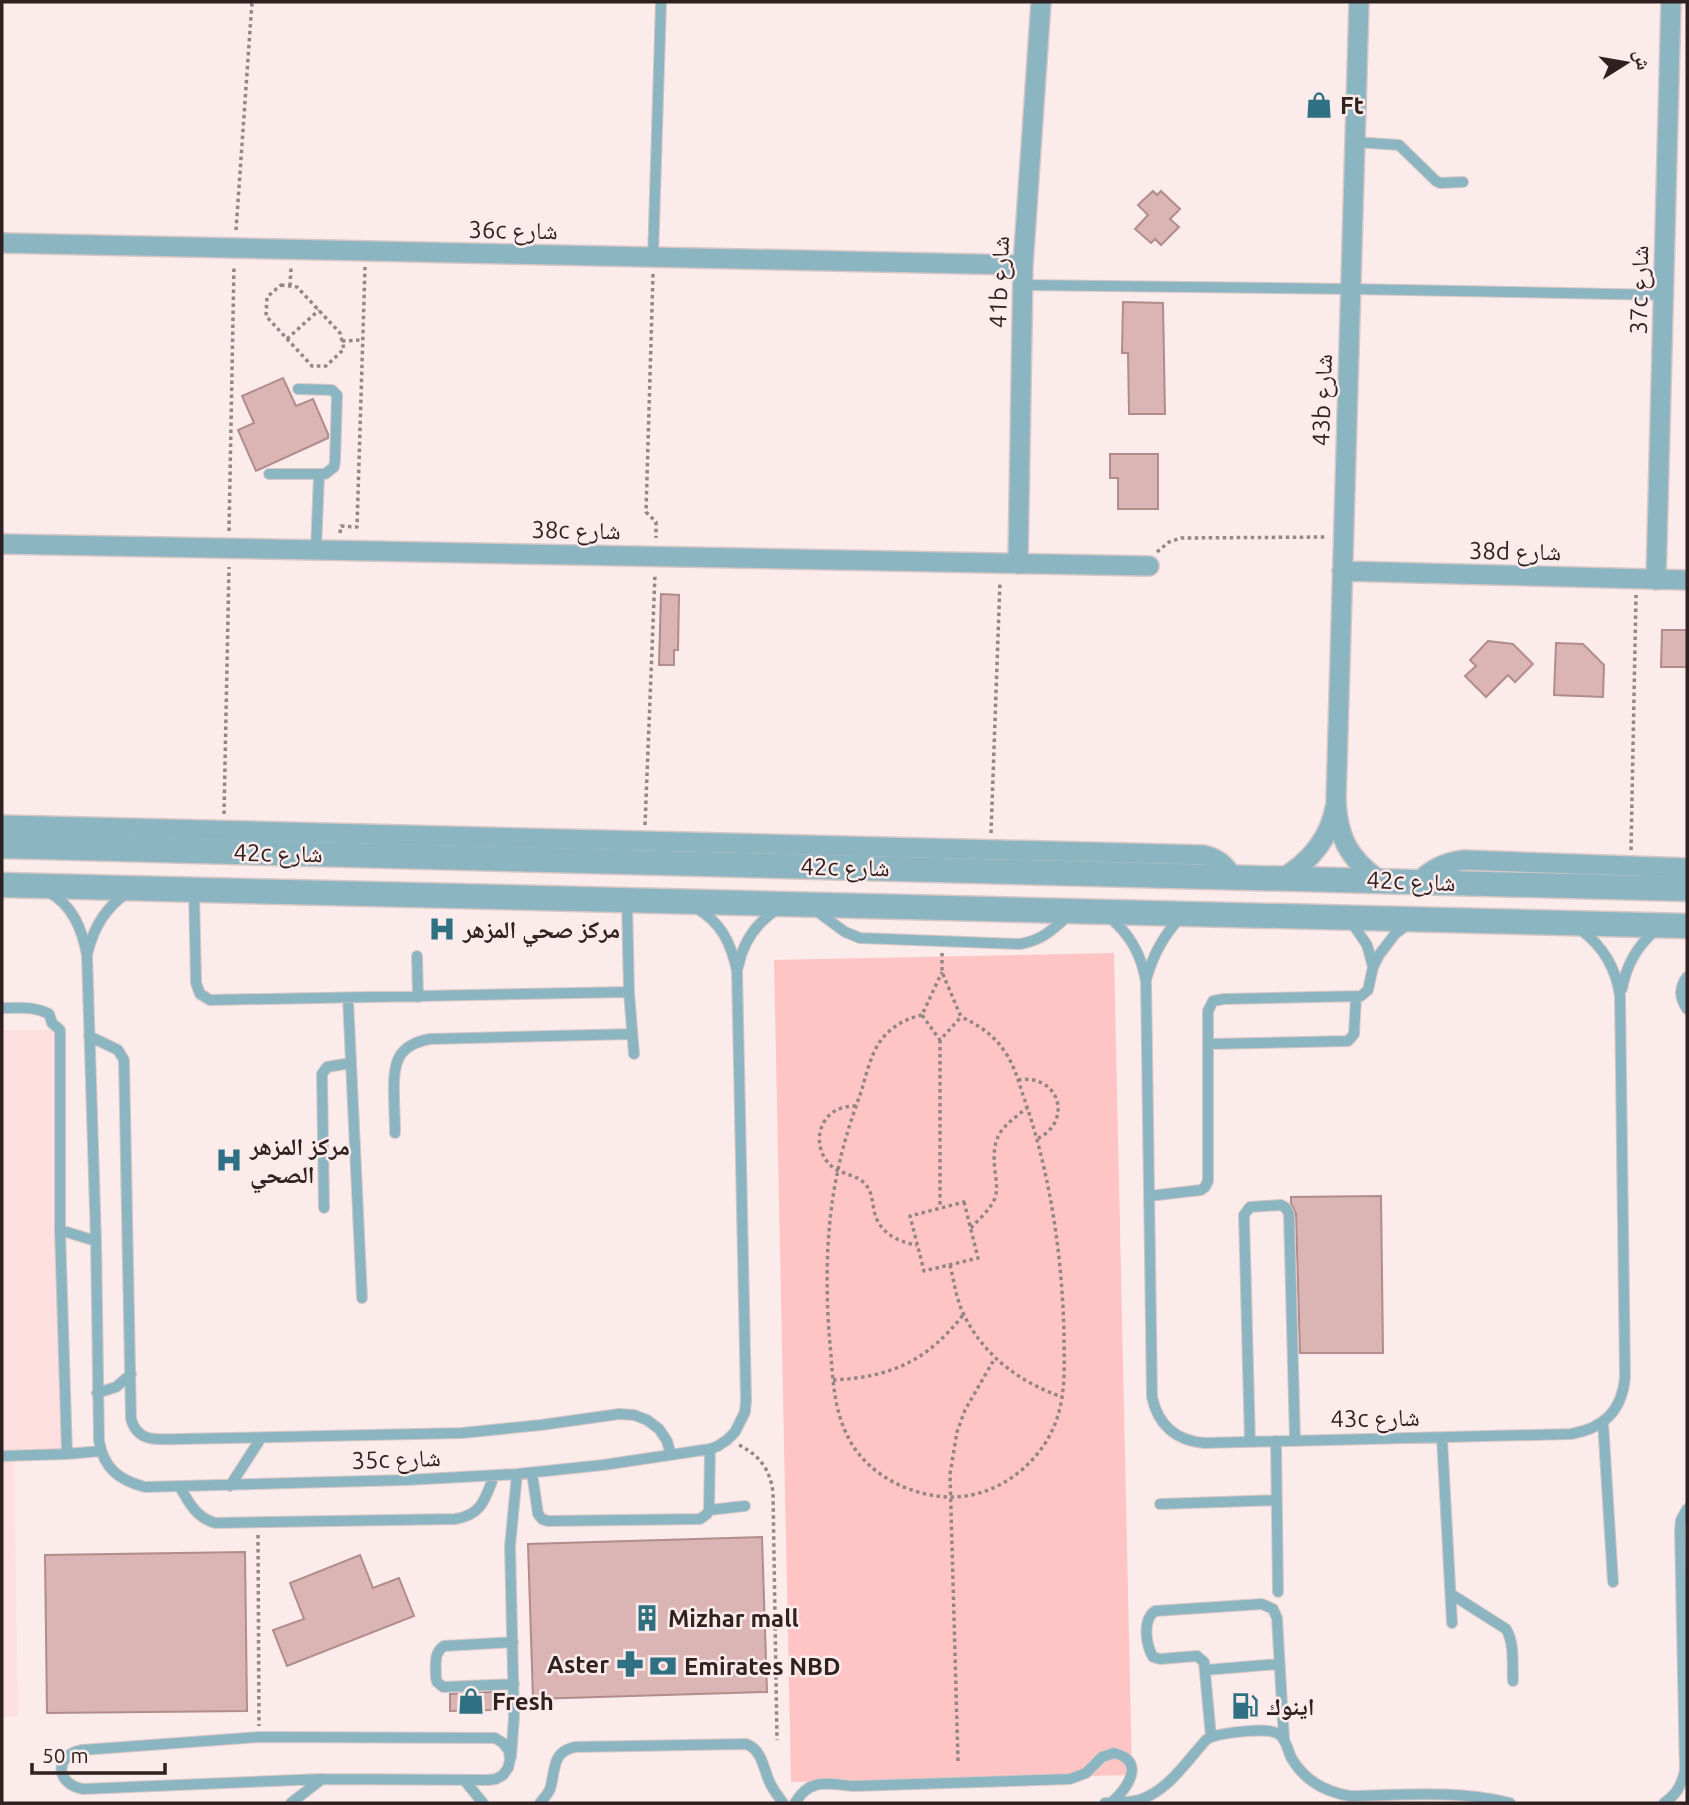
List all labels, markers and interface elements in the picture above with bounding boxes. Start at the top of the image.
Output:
north arrow [1591,28,1661,98]
text: ش [1629,48,1655,72]
shop icon: Ft [1304,90,1334,120]
place label: Ft [1340,92,1364,119]
street label: 36c شارع [468,216,558,246]
street label: 41b شارع [984,235,1016,329]
street label: 37c شارع [1625,245,1655,335]
street label: 43b شارع [1307,353,1339,447]
street label: 38c شارع [531,516,621,546]
street label: 38d شارع [1469,537,1561,567]
street label: 42c شارع [233,839,323,869]
street label: 42c شارع [800,853,890,883]
street label: 42c شارع [1366,866,1456,898]
hospital icon: مركز صحي المزهر [427,914,457,944]
place label: مركز صحي المزهر [462,916,620,948]
place label: مركز المزهر الصحي [249,1133,350,1193]
hospital icon: مركز المزهر الصحي [214,1145,244,1175]
street label: 43c شارع [1330,1404,1420,1434]
street label: 35c شارع [351,1444,441,1476]
building icon: Mizhar mall [632,1603,662,1633]
place label: Mizhar mall [668,1605,799,1632]
pharmacy icon: Aster [615,1649,645,1679]
place label: Aster [547,1651,609,1678]
bank icon: Emirates NBD [648,1651,678,1681]
place label: Emirates NBD [684,1653,840,1680]
shop icon: Fresh [456,1686,486,1716]
place label: Fresh [492,1688,554,1715]
fuel station icon: اينوك [1230,1691,1260,1721]
place label: اينوك [1266,1693,1315,1720]
scale bar [32,1731,164,1775]
text: 50 m [42,1743,89,1767]

